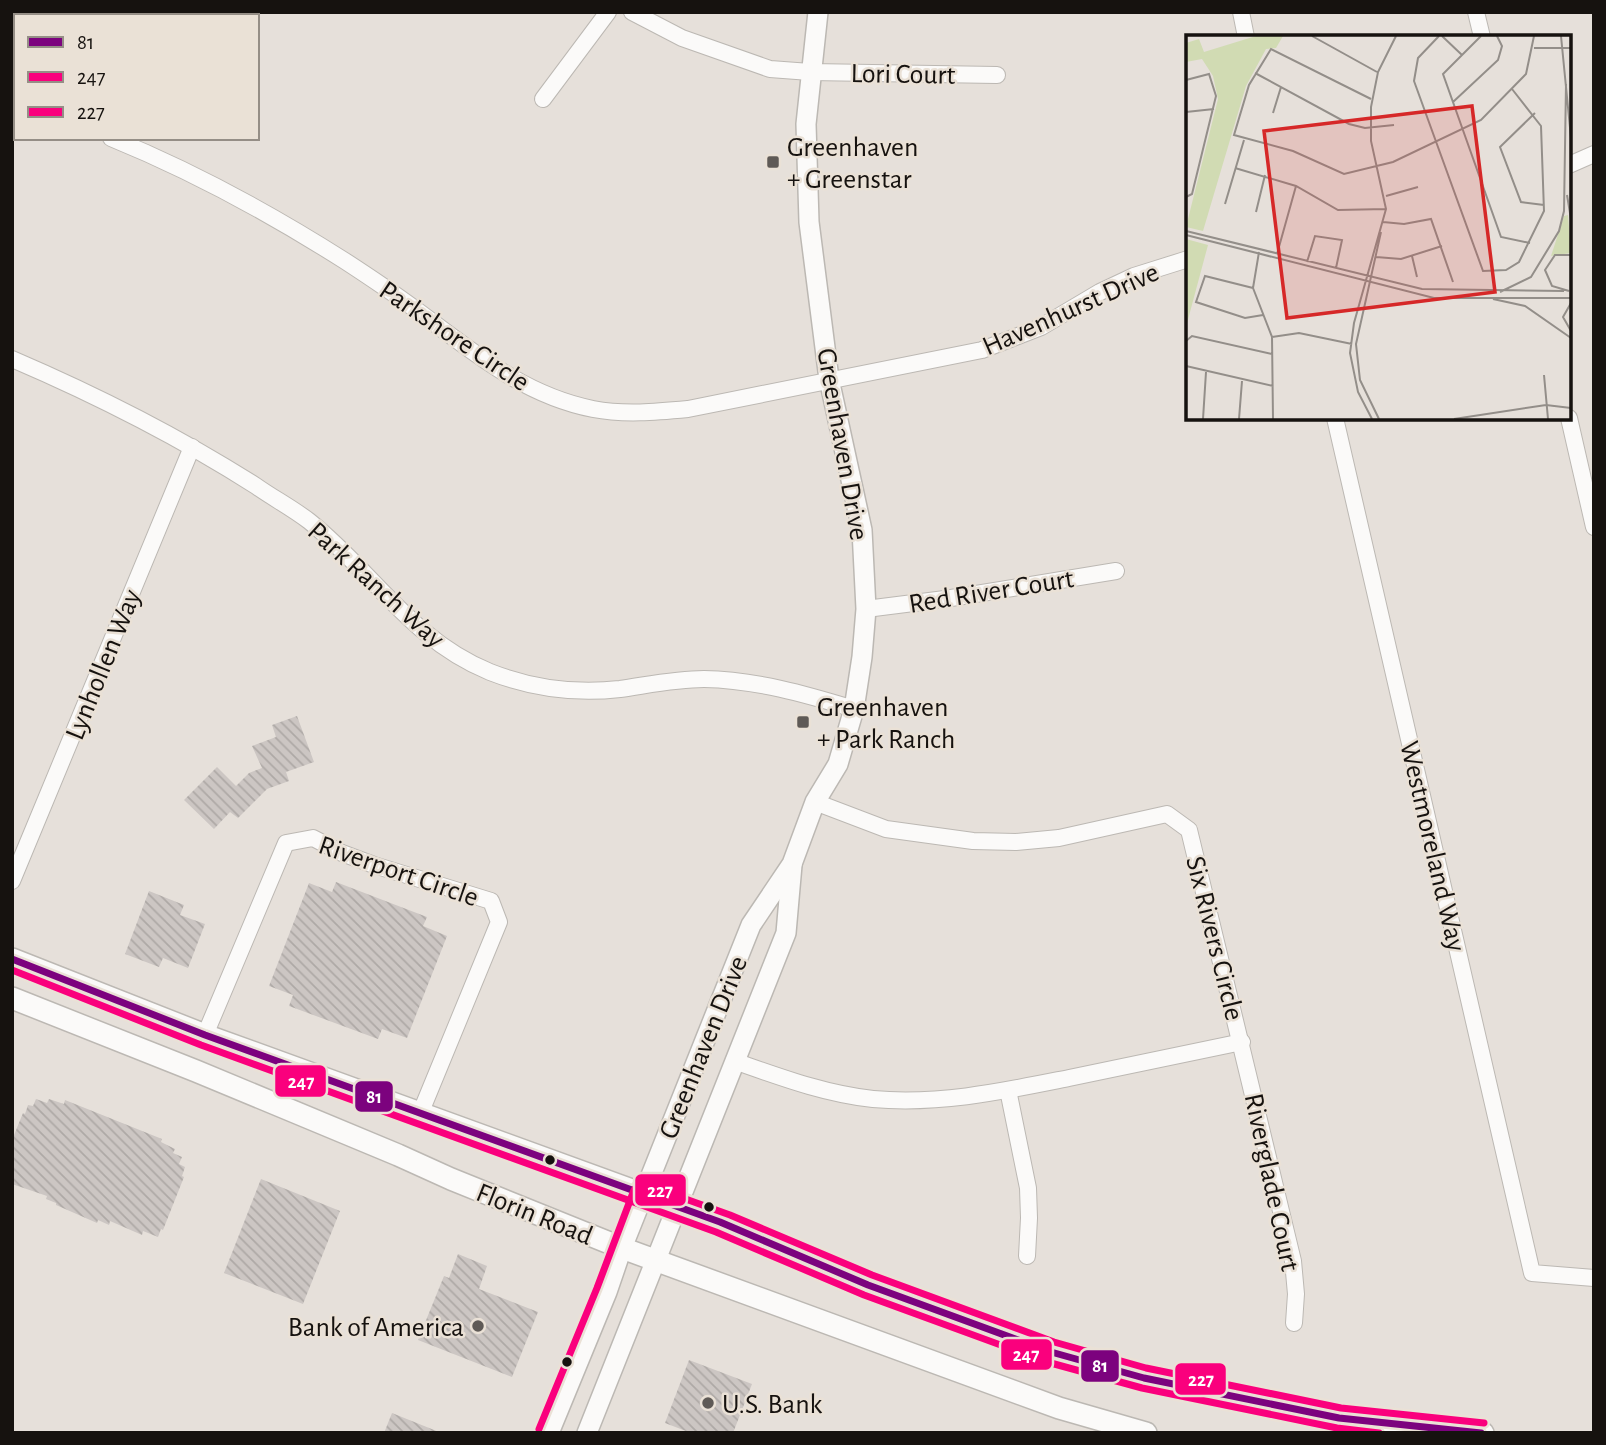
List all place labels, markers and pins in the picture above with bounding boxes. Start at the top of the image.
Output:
place label: Greenhaven + Greenstar [787,134,918,194]
marker: Greenhaven + Greenstar [765,154,781,170]
place label: Greenhaven + Park Ranch [817,694,955,754]
marker: Greenhaven + Park Ranch [795,714,811,730]
unlabelled marker [543,1153,557,1167]
unlabelled marker [702,1200,716,1214]
place label: Bank of America [288,1314,464,1342]
marker: Bank of America [470,1318,486,1334]
unlabelled marker [560,1355,574,1369]
place label: U.S. Bank [722,1391,823,1419]
marker: U.S. Bank [700,1395,716,1411]

